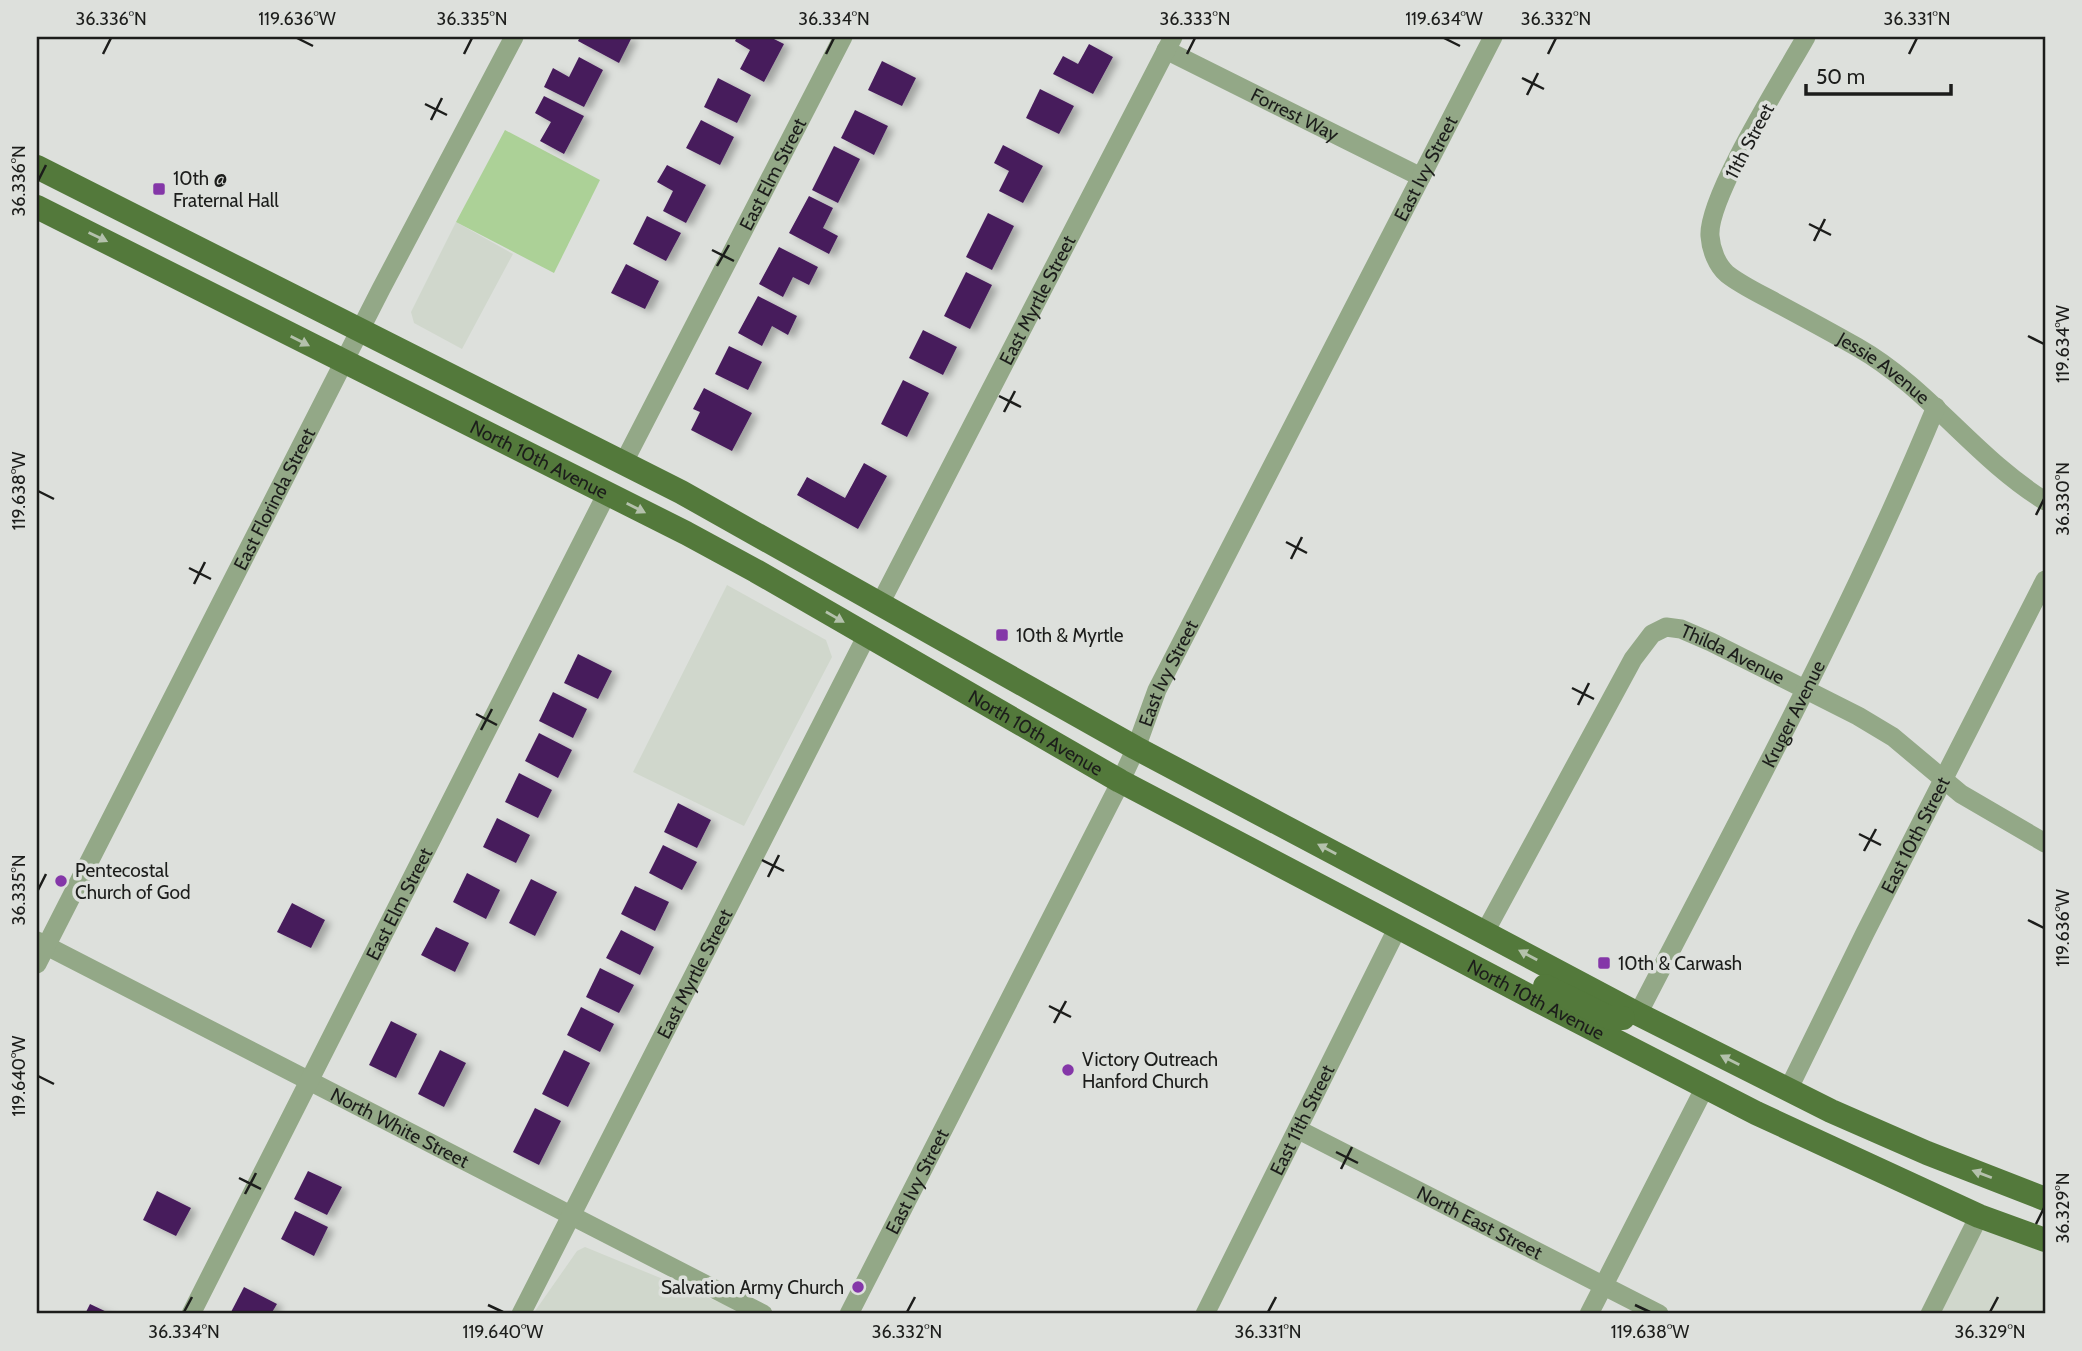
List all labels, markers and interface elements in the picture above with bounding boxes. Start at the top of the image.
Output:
text: 36.336°N [75,8,147,30]
text: 119.636°W [258,8,336,30]
text: 36.335°N [437,8,507,30]
text: 36.334°N [798,8,870,30]
text: 36.333°N [1160,8,1230,30]
text: 119.634°W [1405,8,1483,30]
text: 36.332°N [1521,8,1591,30]
text: 36.331°N [1884,8,1950,30]
scale bar [1806,52,1951,96]
text: 50 m [1816,64,1865,89]
street label: Forrest Way [1247,83,1343,146]
street label: 11th Street [1720,99,1779,183]
street label: East Ivy Street [1389,112,1463,225]
street label: East Elm Street [734,114,812,234]
text: 36.336°N [8,145,30,217]
place label: 10th @ Fraternal Hall [173,167,279,212]
marker: 10th @ Fraternal Hall [151,181,167,197]
one-way arrow [88,231,108,243]
street label: East Myrtle Street [995,231,1081,369]
text: 119.634°W [2052,305,2074,383]
street label: Jessie Avenue [1833,327,1935,409]
one-way arrow [291,334,311,346]
street label: North 10th Avenue [466,415,612,504]
street label: East Florinda Street [229,424,321,574]
text: 119.638°W [8,452,30,530]
text: 36.330°N [2052,462,2074,536]
one-way arrow [626,501,646,513]
one-way arrow [826,611,845,623]
street label: East Ivy Street [1134,616,1203,730]
street label: Thilda Avenue [1677,619,1789,689]
place label: 10th & Myrtle [1016,624,1124,647]
marker: 10th & Myrtle [994,627,1010,643]
street label: Kruger Avenue [1757,657,1830,771]
street label: North 10th Avenue [964,685,1107,781]
street label: East 10th Street [1876,773,1955,897]
street label: East Elm Street [361,843,438,964]
one-way arrow [1317,843,1337,854]
text: 36.335°N [8,855,30,925]
place label: Pentecostal Church of God [75,859,191,904]
marker: Pentecostal Church of God [53,873,69,889]
text: 119.636°W [2052,889,2074,967]
street label: East Myrtle Street [652,905,738,1043]
one-way arrow [1518,949,1538,961]
place label: 10th & Carwash [1618,952,1742,975]
street label: North 10th Avenue [1463,955,1608,1045]
marker: 10th & Carwash [1596,955,1612,971]
text: 119.640°W [8,1036,30,1116]
place label: Victory Outreach Hanford Church [1082,1048,1218,1093]
one-way arrow [1720,1055,1740,1066]
street label: East 11th Street [1265,1060,1340,1179]
marker: Victory Outreach Hanford Church [1060,1062,1076,1078]
street label: North White Street [327,1083,473,1173]
street label: East Ivy Street [881,1125,954,1238]
one-way arrow [1971,1168,1992,1179]
text: 36.329°N [2052,1172,2074,1244]
street label: North East Street [1413,1181,1547,1265]
place label: Salvation Army Church [661,1276,844,1299]
marker: Salvation Army Church [850,1279,866,1295]
text: 36.334°N [148,1321,220,1343]
text: 119.640°W [463,1321,543,1343]
text: 36.332°N [872,1321,942,1343]
text: 36.331°N [1235,1321,1301,1343]
text: 119.638°W [1611,1321,1689,1343]
text: 36.329°N [1954,1321,2026,1343]

